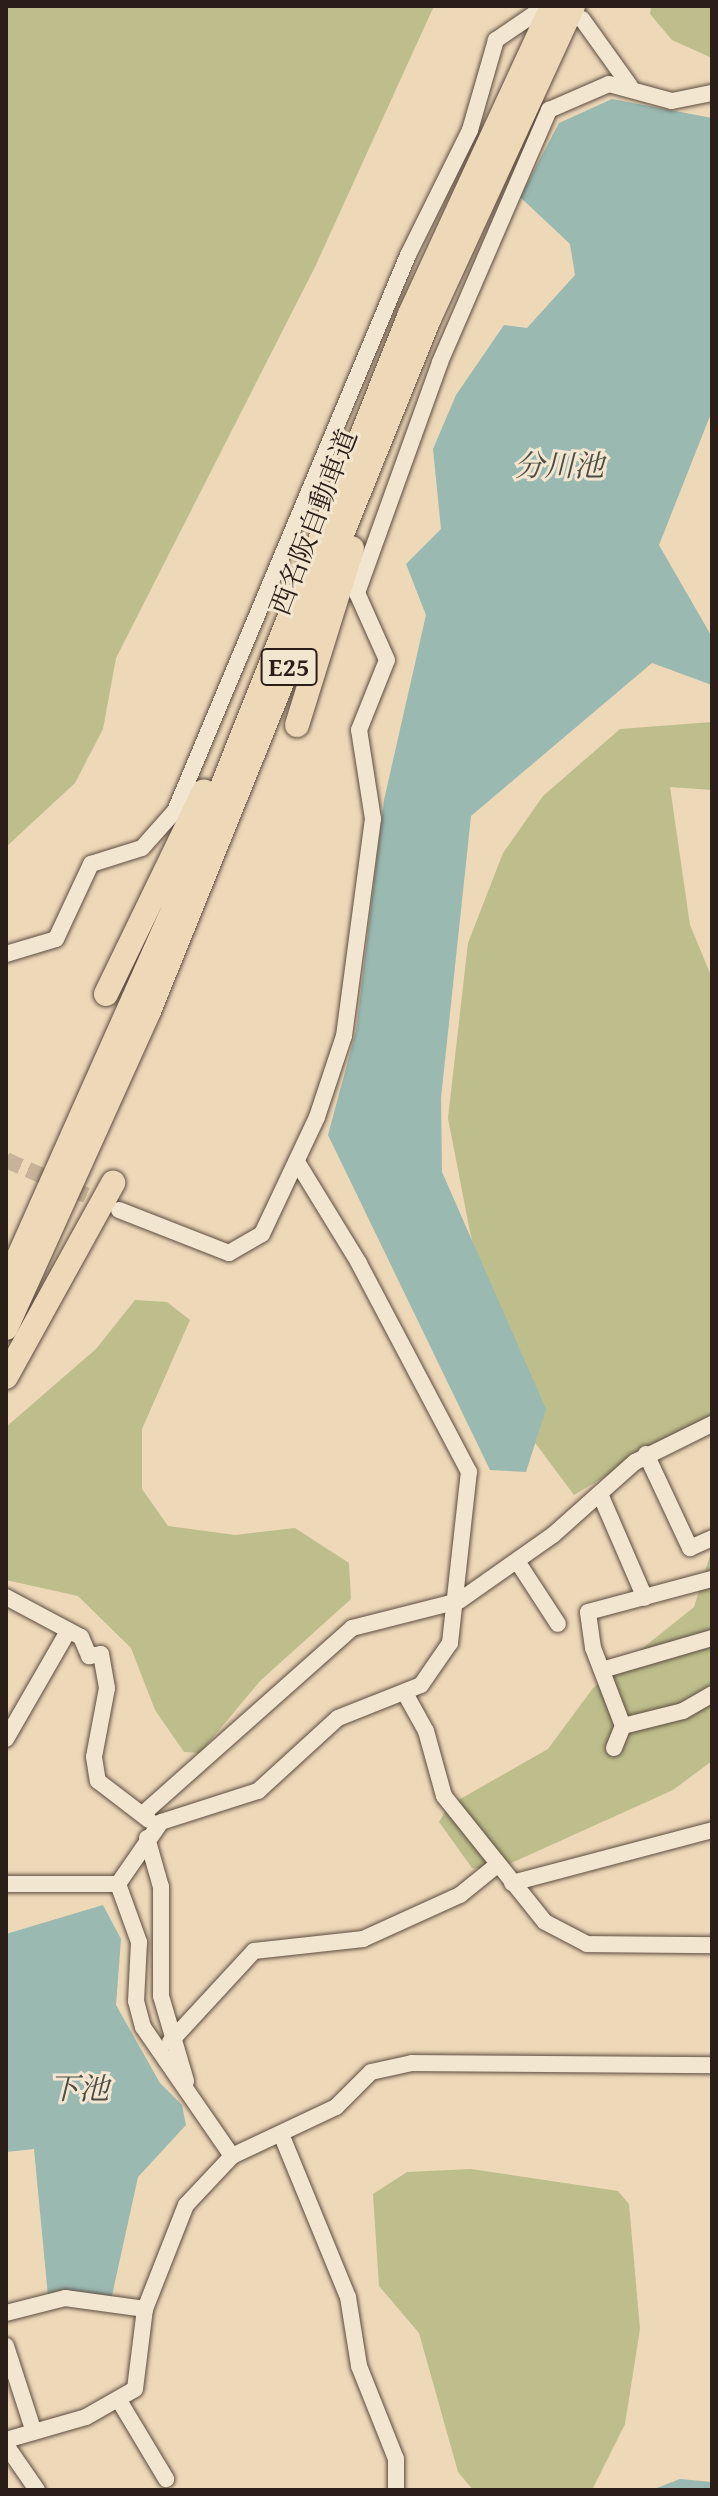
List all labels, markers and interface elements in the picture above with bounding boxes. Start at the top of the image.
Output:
street label: 西名阪自動車道 [262,424,364,620]
water label: 分川池 [514,447,604,483]
road number: E25 [259,645,319,689]
water label: 下池 [49,2070,109,2106]

